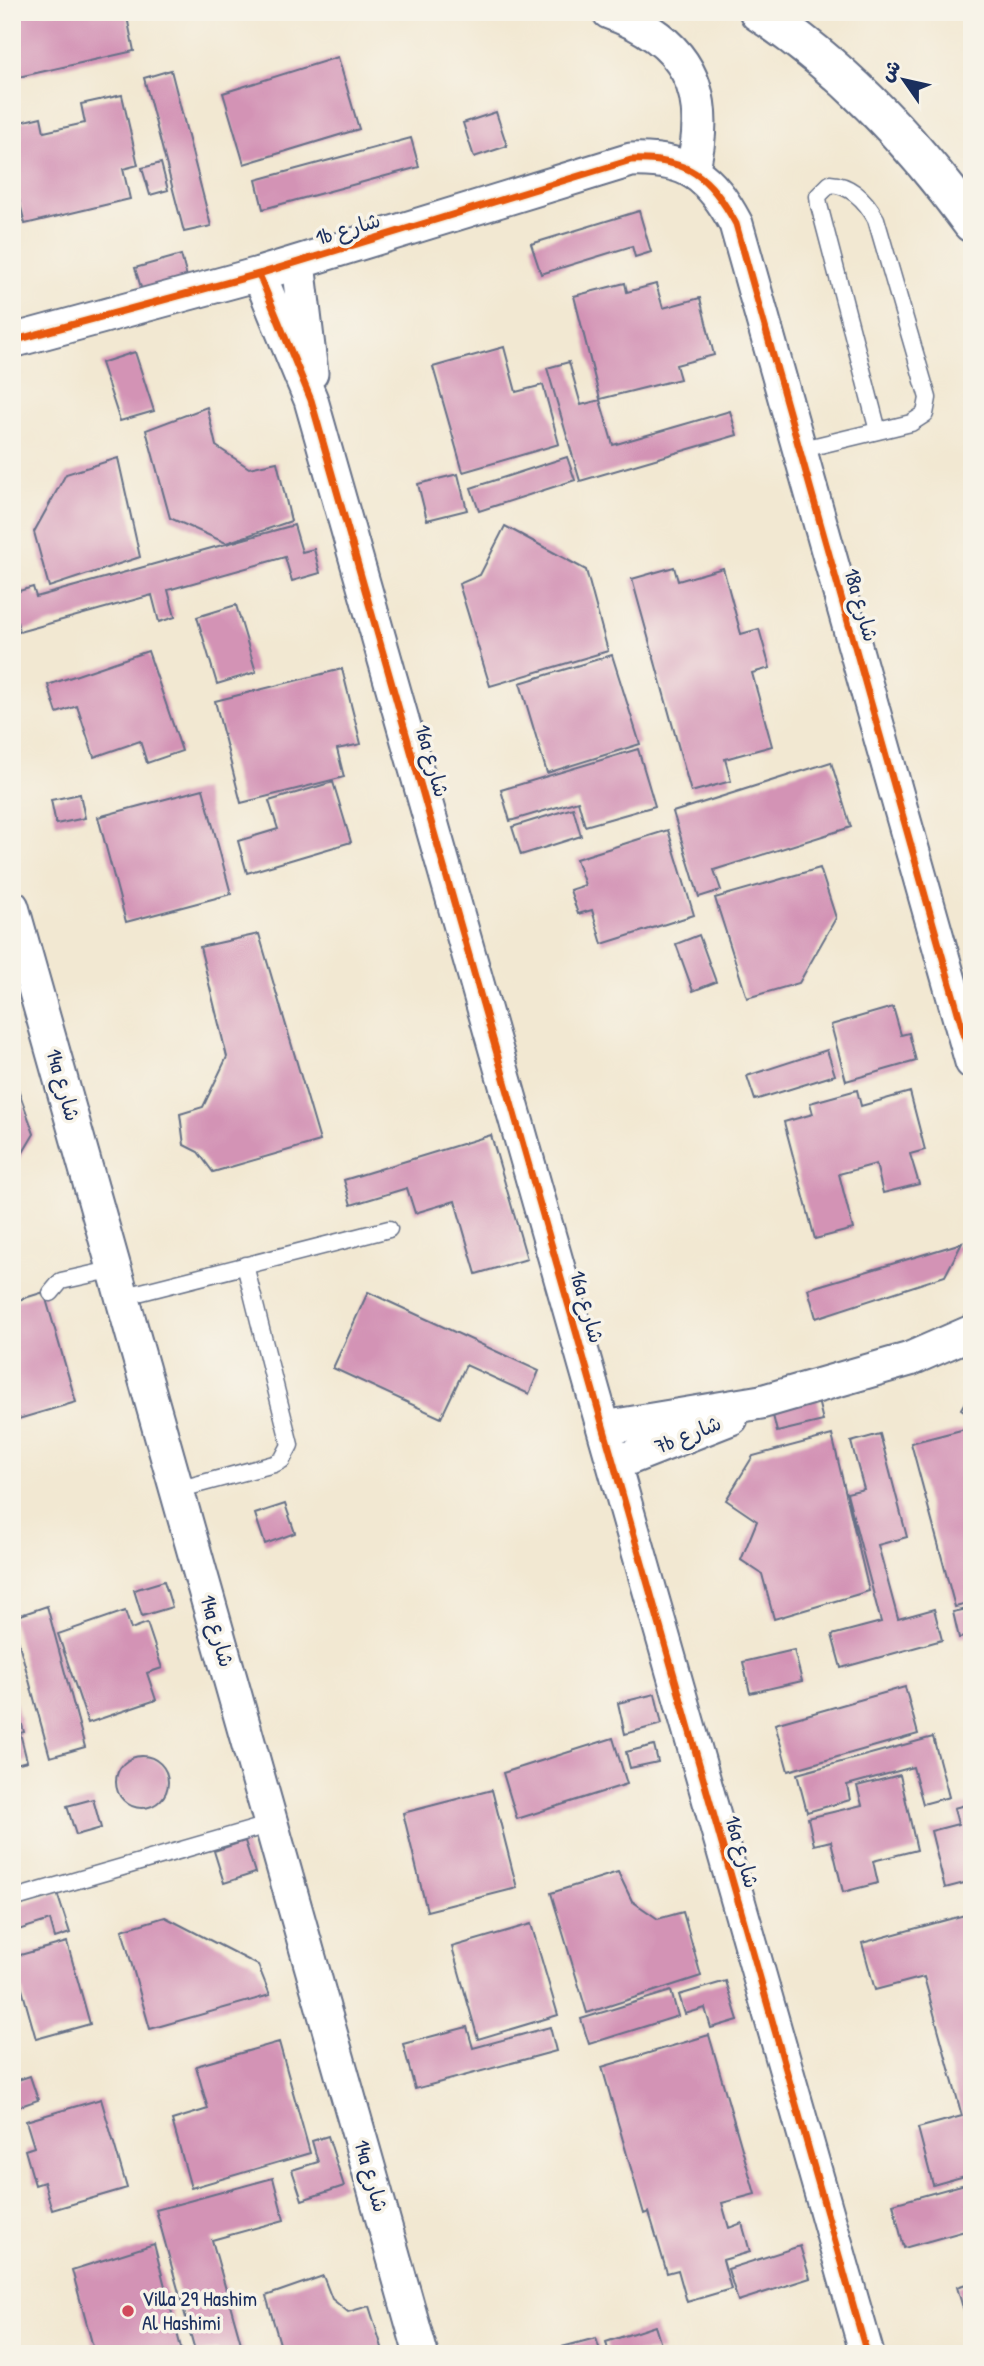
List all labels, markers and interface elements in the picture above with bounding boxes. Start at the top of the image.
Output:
north arrow [869,46,939,116]
text: ش [873,54,907,86]
street label: 1b شارع [312,205,384,253]
street label: 18a شارع [836,565,886,645]
street label: 16a شارع [407,721,457,801]
street label: 14a شارع [38,1045,88,1125]
street label: 16a شارع [562,1267,612,1347]
street label: 7b شارع [650,1408,726,1462]
street label: 14a شارع [192,1591,242,1671]
street label: 16a شارع [717,1812,767,1892]
street label: 14a شارع [346,2136,396,2216]
place label: Villa 29 Hashim Al Hashimi [142,2284,257,2337]
marker: Villa 29 Hashim Al Hashimi [120,2303,136,2319]

